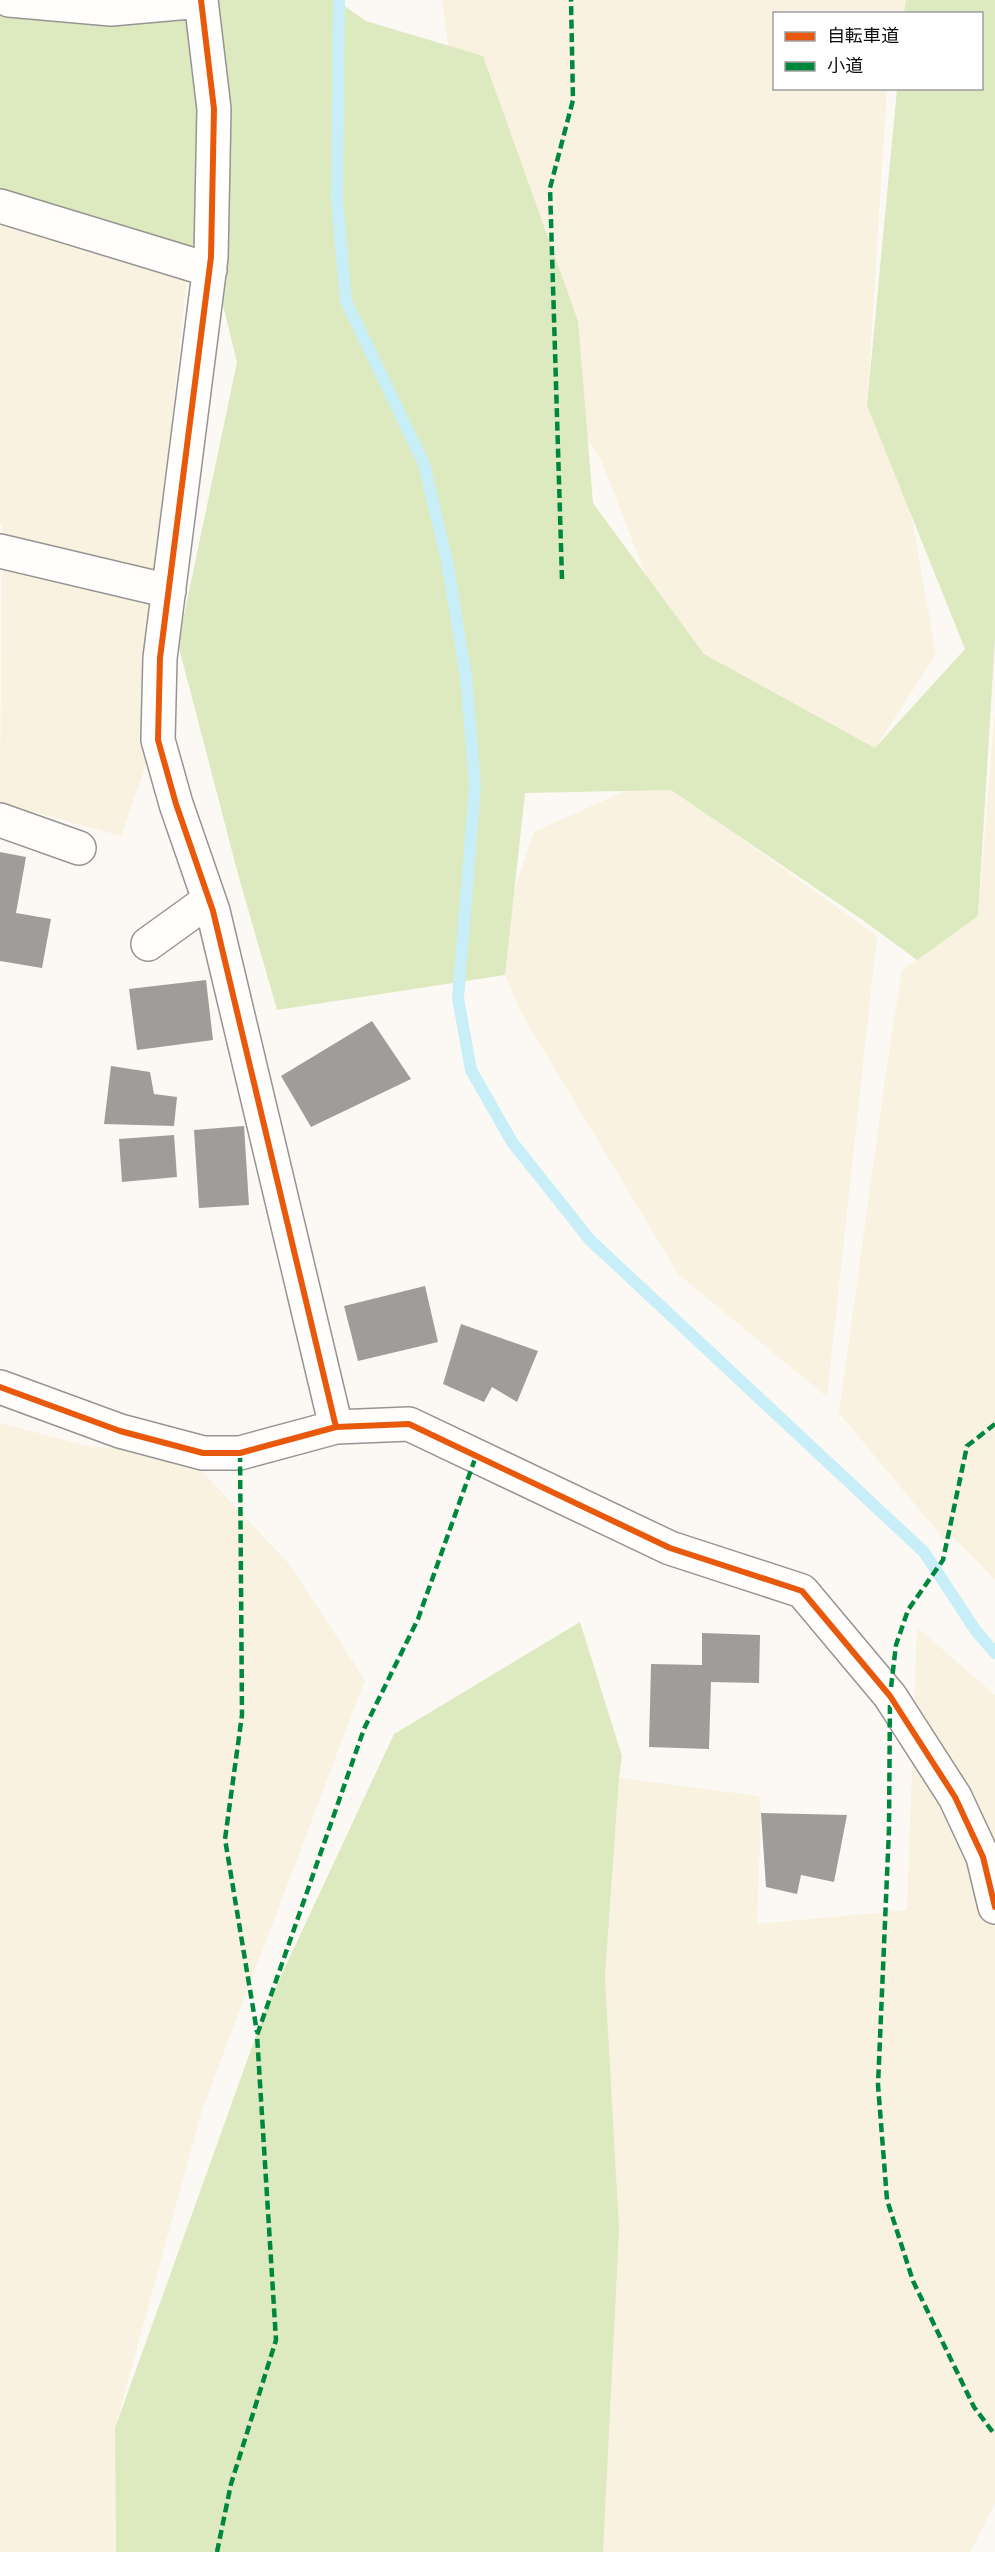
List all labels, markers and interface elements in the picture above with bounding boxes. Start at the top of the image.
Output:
legend [773,12,983,90]
text: 自転車道 [827,21,899,47]
text: 小道 [827,51,863,77]

